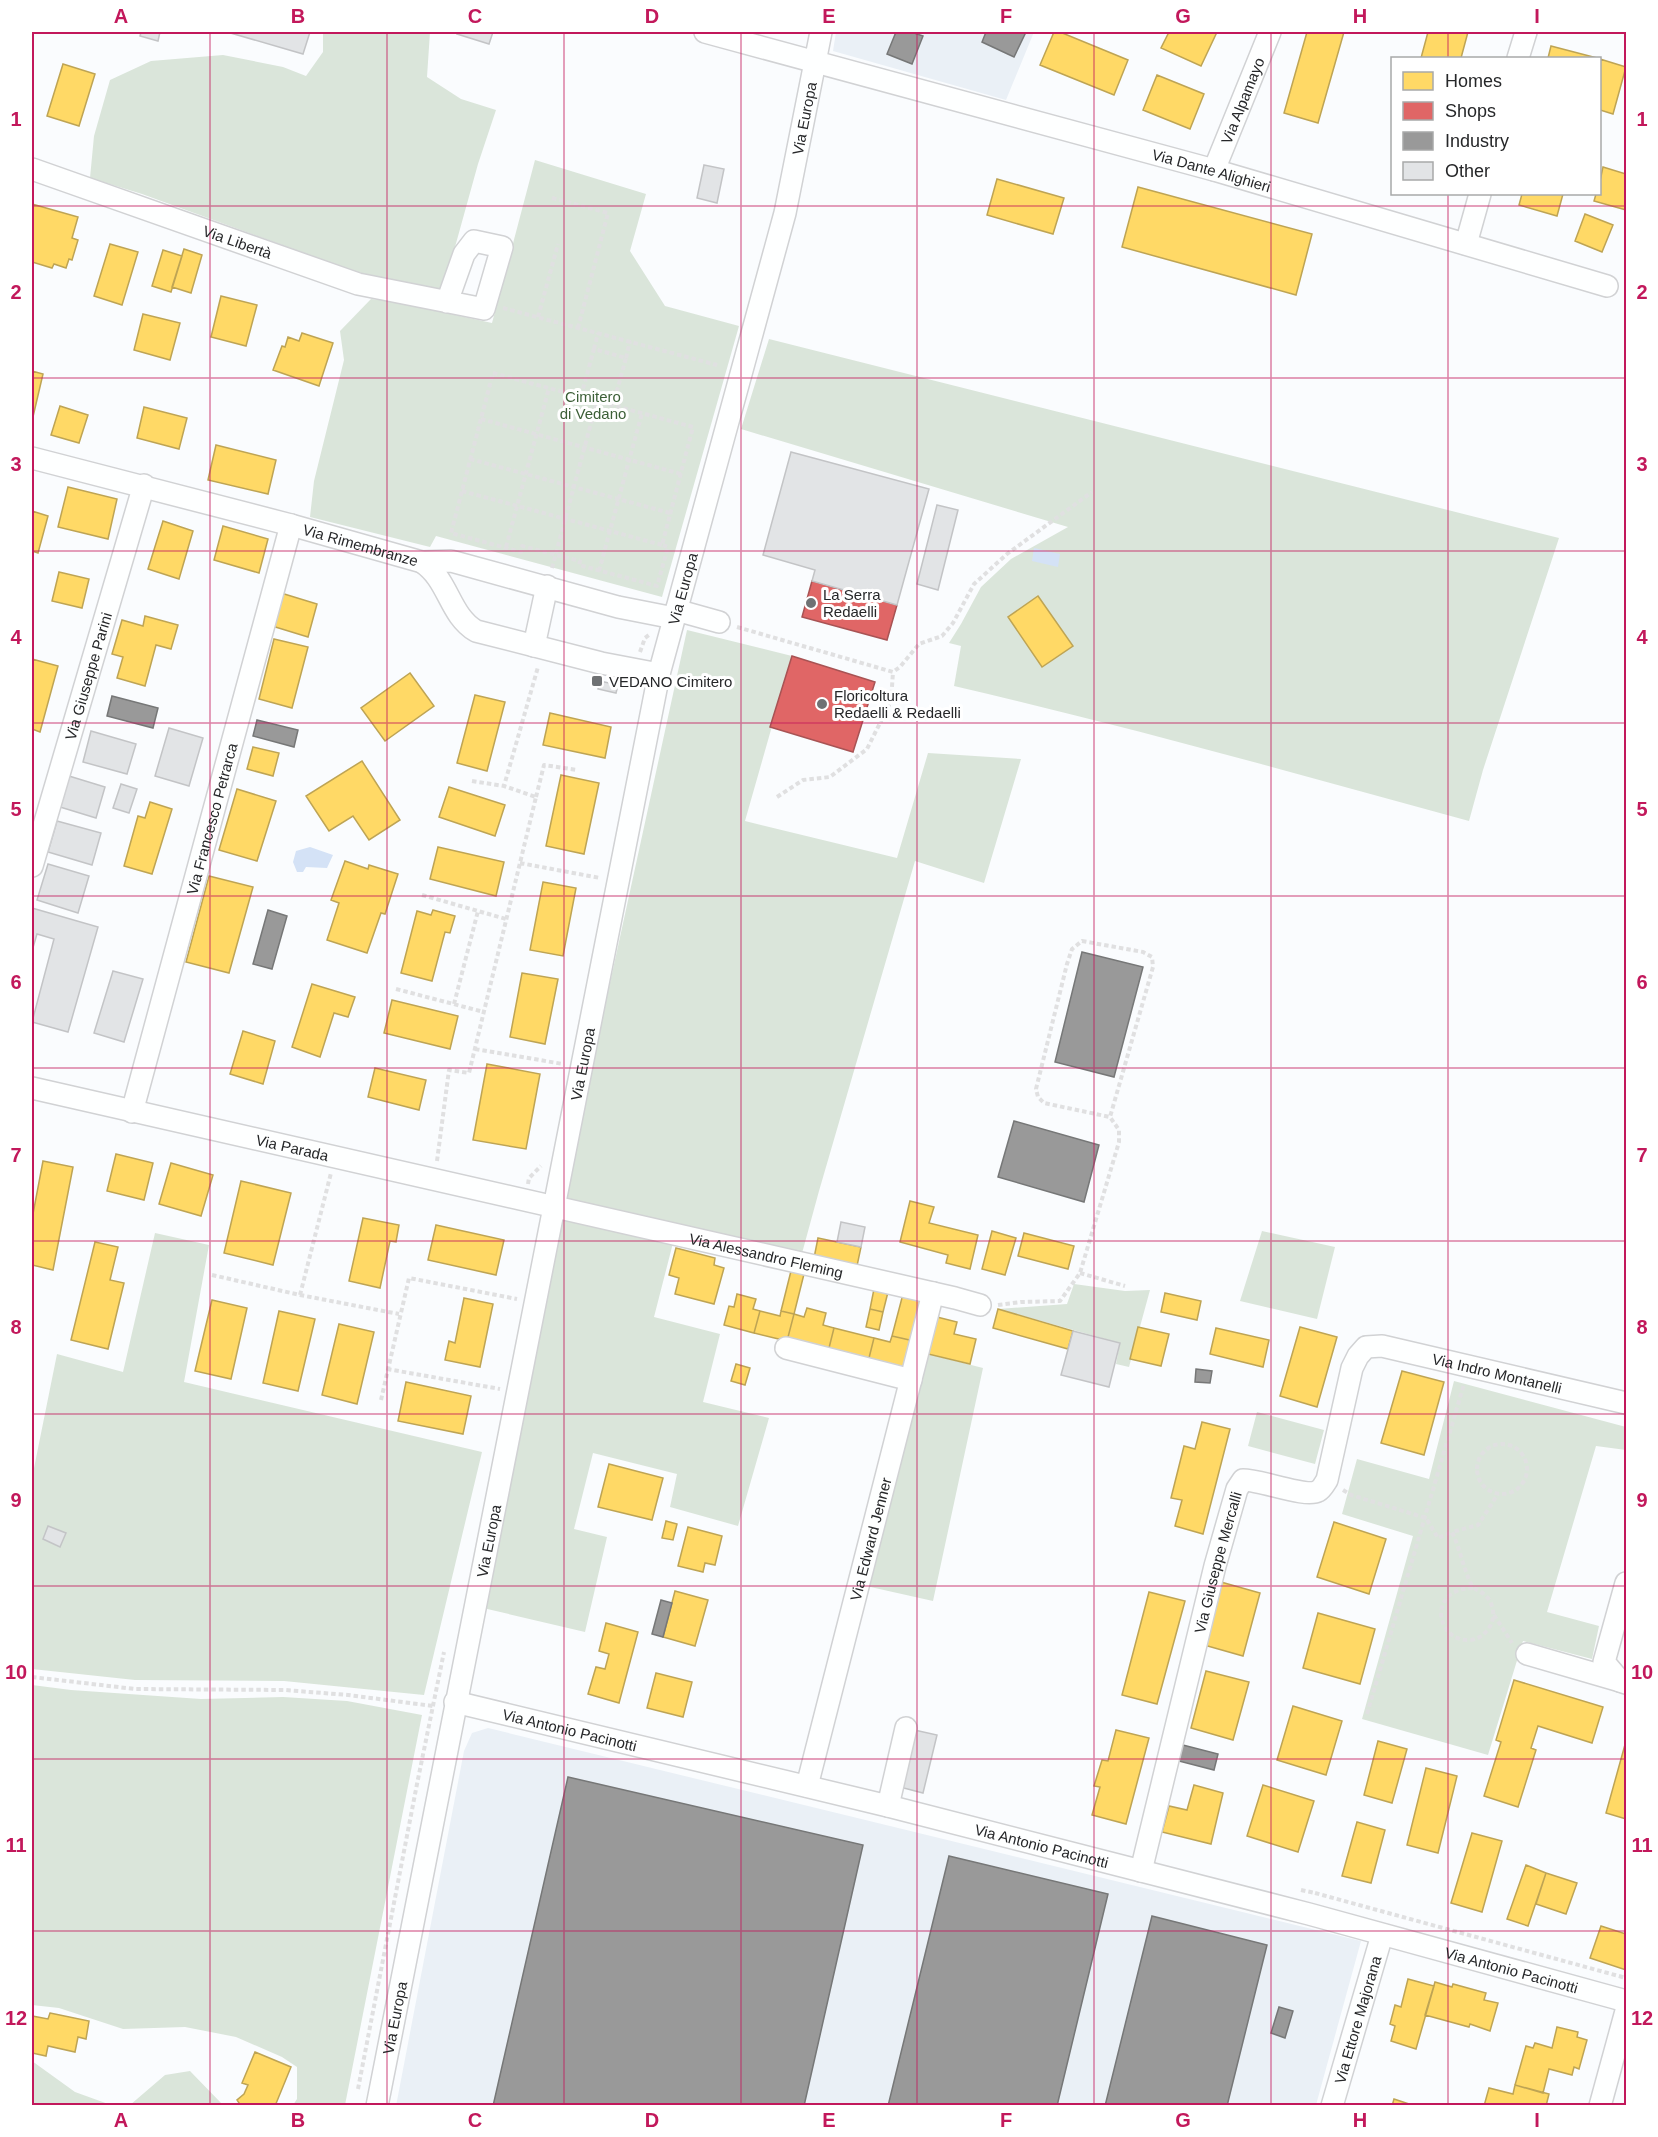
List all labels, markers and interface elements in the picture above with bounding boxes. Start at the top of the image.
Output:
text: A [114,5,128,27]
text: B [291,5,305,27]
text: C [468,5,482,27]
text: D [645,5,659,27]
text: E [822,5,836,27]
text: F [1000,5,1012,27]
text: G [1175,5,1191,27]
text: H [1353,5,1367,27]
text: I [1534,5,1540,27]
street label: Via Alpamayo [1217,55,1267,146]
legend [1391,57,1601,195]
text: Homes [1445,71,1502,91]
street label: Via Europa [788,80,820,156]
text: Shops [1445,101,1496,121]
text: 1 [10,108,22,130]
text: 1 [1636,108,1648,130]
text: Industry [1445,131,1509,151]
street label: Via Dante Alighieri [1150,145,1273,195]
text: Other [1445,161,1490,181]
street label: Via Libertà [201,222,275,262]
text: 2 [10,281,22,303]
text: 2 [1636,281,1648,303]
park label: Cimitero di Vedano [560,388,626,422]
text: 3 [10,453,22,475]
text: 3 [1636,453,1648,475]
street label: Via Rimembranze [301,520,420,569]
street label: Via Europa [664,550,700,627]
place label: La Serra Redaelli [823,586,881,620]
marker: La Serra Redaelli [804,596,818,610]
street label: Via Giuseppe Parini [61,610,115,742]
text: 4 [10,626,22,648]
text: 4 [1636,626,1648,648]
place label: VEDANO Cimitero [609,673,732,690]
marker: VEDANO Cimitero [590,674,604,688]
place label: Floricoltura Redaelli & Redaelli [834,687,961,721]
marker: Floricoltura Redaelli & Redaelli [815,697,829,711]
street label: Via Francesco Petrarca [183,740,240,896]
text: 5 [10,798,22,820]
text: 5 [1636,798,1648,820]
text: 6 [10,971,22,993]
text: 6 [1636,971,1648,993]
street label: Via Europa [567,1025,598,1102]
street label: Via Parada [254,1131,331,1164]
text: 7 [10,1144,22,1166]
text: 7 [1636,1144,1648,1166]
street label: Via Alessandro Fleming [688,1229,845,1281]
text: 8 [10,1316,22,1338]
text: 8 [1636,1316,1648,1338]
street label: Via Indro Montanelli [1431,1350,1563,1396]
street label: Via Edward Jenner [846,1476,894,1602]
text: 9 [10,1489,22,1511]
text: 9 [1636,1489,1648,1511]
street label: Via Giuseppe Mercalli [1191,1490,1244,1635]
street label: Via Europa [473,1502,504,1579]
text: 10 [5,1661,27,1683]
text: 10 [1631,1661,1653,1683]
street label: Via Antonio Pacinotti [501,1705,639,1754]
street label: Via Antonio Pacinotti [973,1820,1110,1871]
text: 11 [5,1834,27,1856]
text: 11 [1631,1834,1653,1856]
street label: Via Antonio Pacinotti [1443,1943,1580,1996]
street label: Via Ettore Majorana [1331,1953,1384,2086]
street label: Via Europa [379,1979,410,2056]
text: 12 [5,2007,27,2029]
text: 12 [1631,2007,1653,2029]
text: A [114,2109,128,2131]
text: B [291,2109,305,2131]
text: C [468,2109,482,2131]
text: D [645,2109,659,2131]
text: E [822,2109,836,2131]
text: F [1000,2109,1012,2131]
text: G [1175,2109,1191,2131]
text: H [1353,2109,1367,2131]
text: I [1534,2109,1540,2131]

